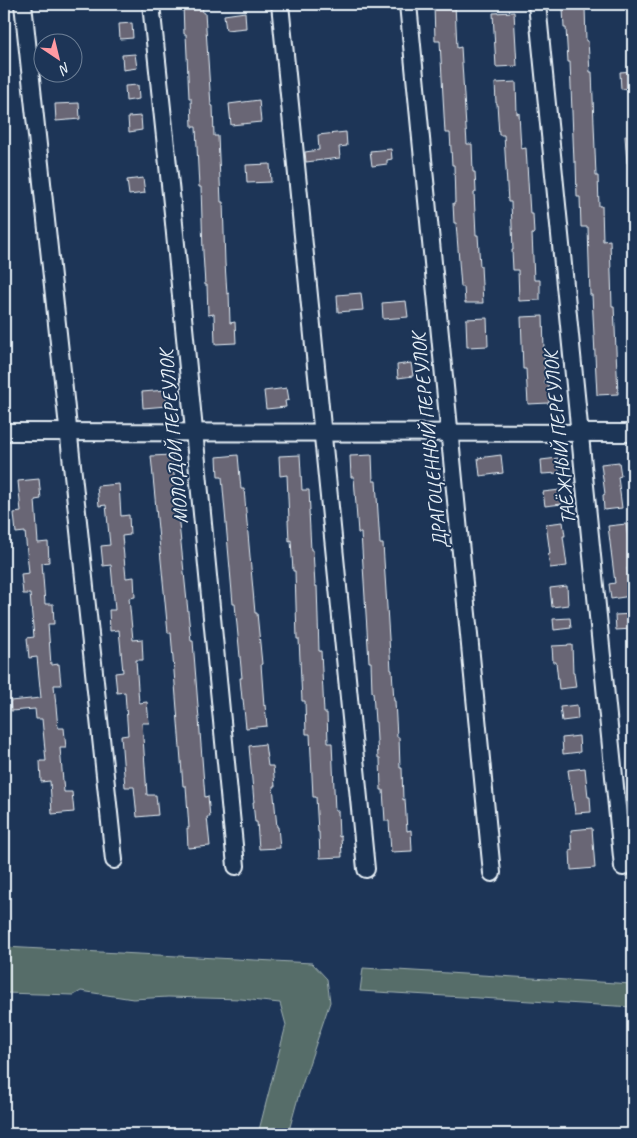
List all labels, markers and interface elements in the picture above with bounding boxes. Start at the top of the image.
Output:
north arrow [32,32,82,82]
text: N [55,59,74,79]
street label: ДРАГОЦЕННЫЙ ПЕРЕУЛОК [405,328,453,550]
street label: МОЛОДОЙ ПЕРЕУЛОК [153,345,194,525]
street label: ТАЁЖНЫЙ ПЕРЕУЛОК [538,346,581,526]

